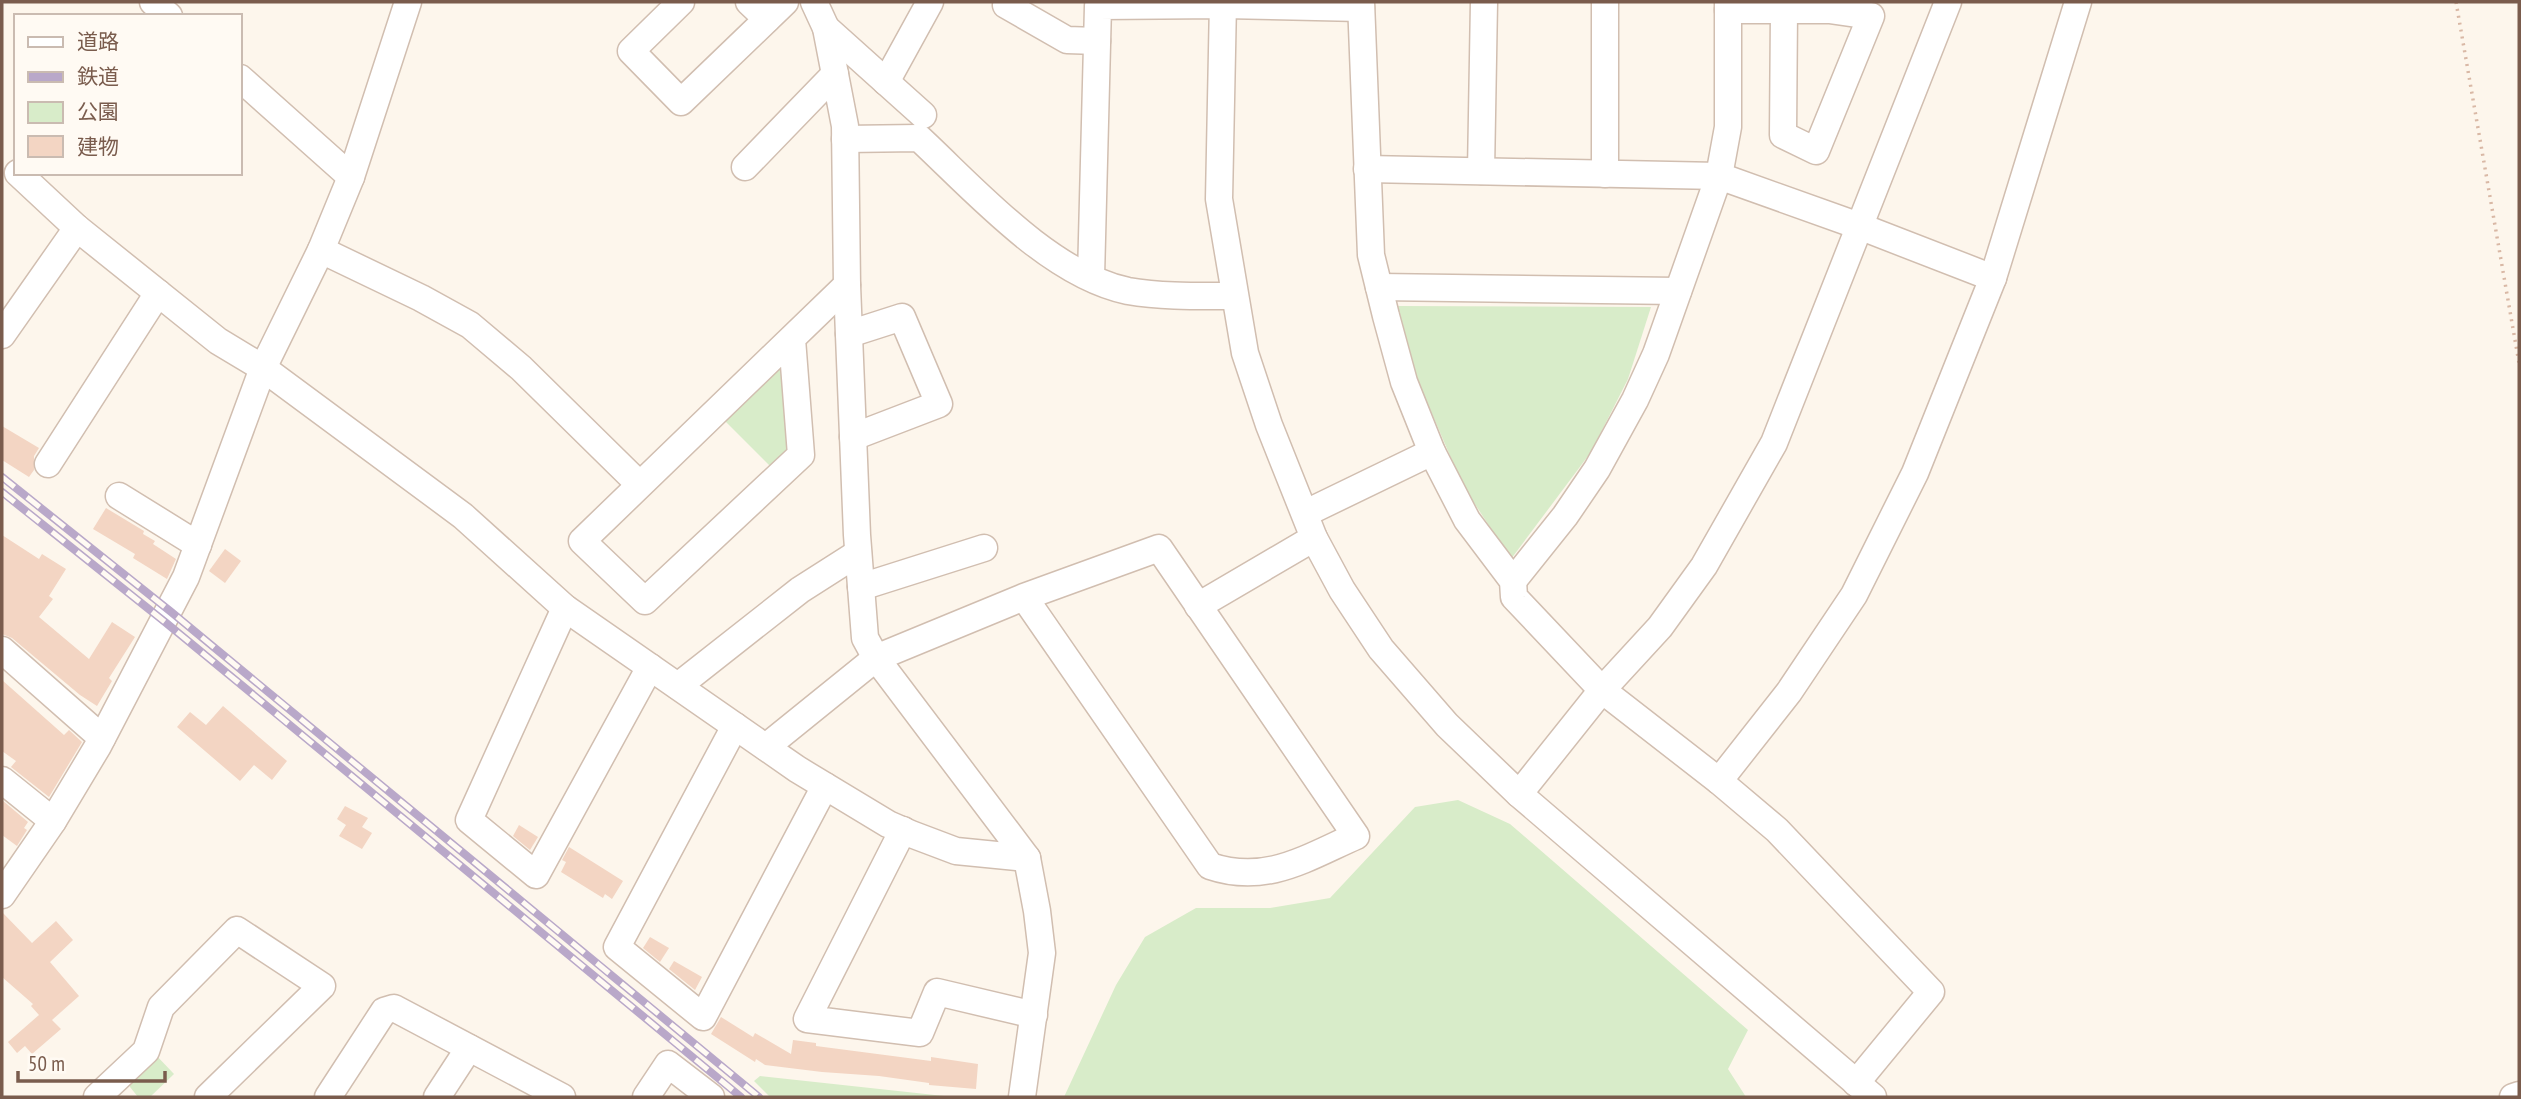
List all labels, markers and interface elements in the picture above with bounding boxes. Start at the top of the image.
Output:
legend [14,14,242,175]
text: 道路 [77,28,119,55]
text: 鉄道 [77,63,119,90]
text: 公園 [77,98,119,125]
text: 建物 [77,133,119,160]
scale bar [18,1040,164,1084]
text: 50 m [28,1050,65,1077]

